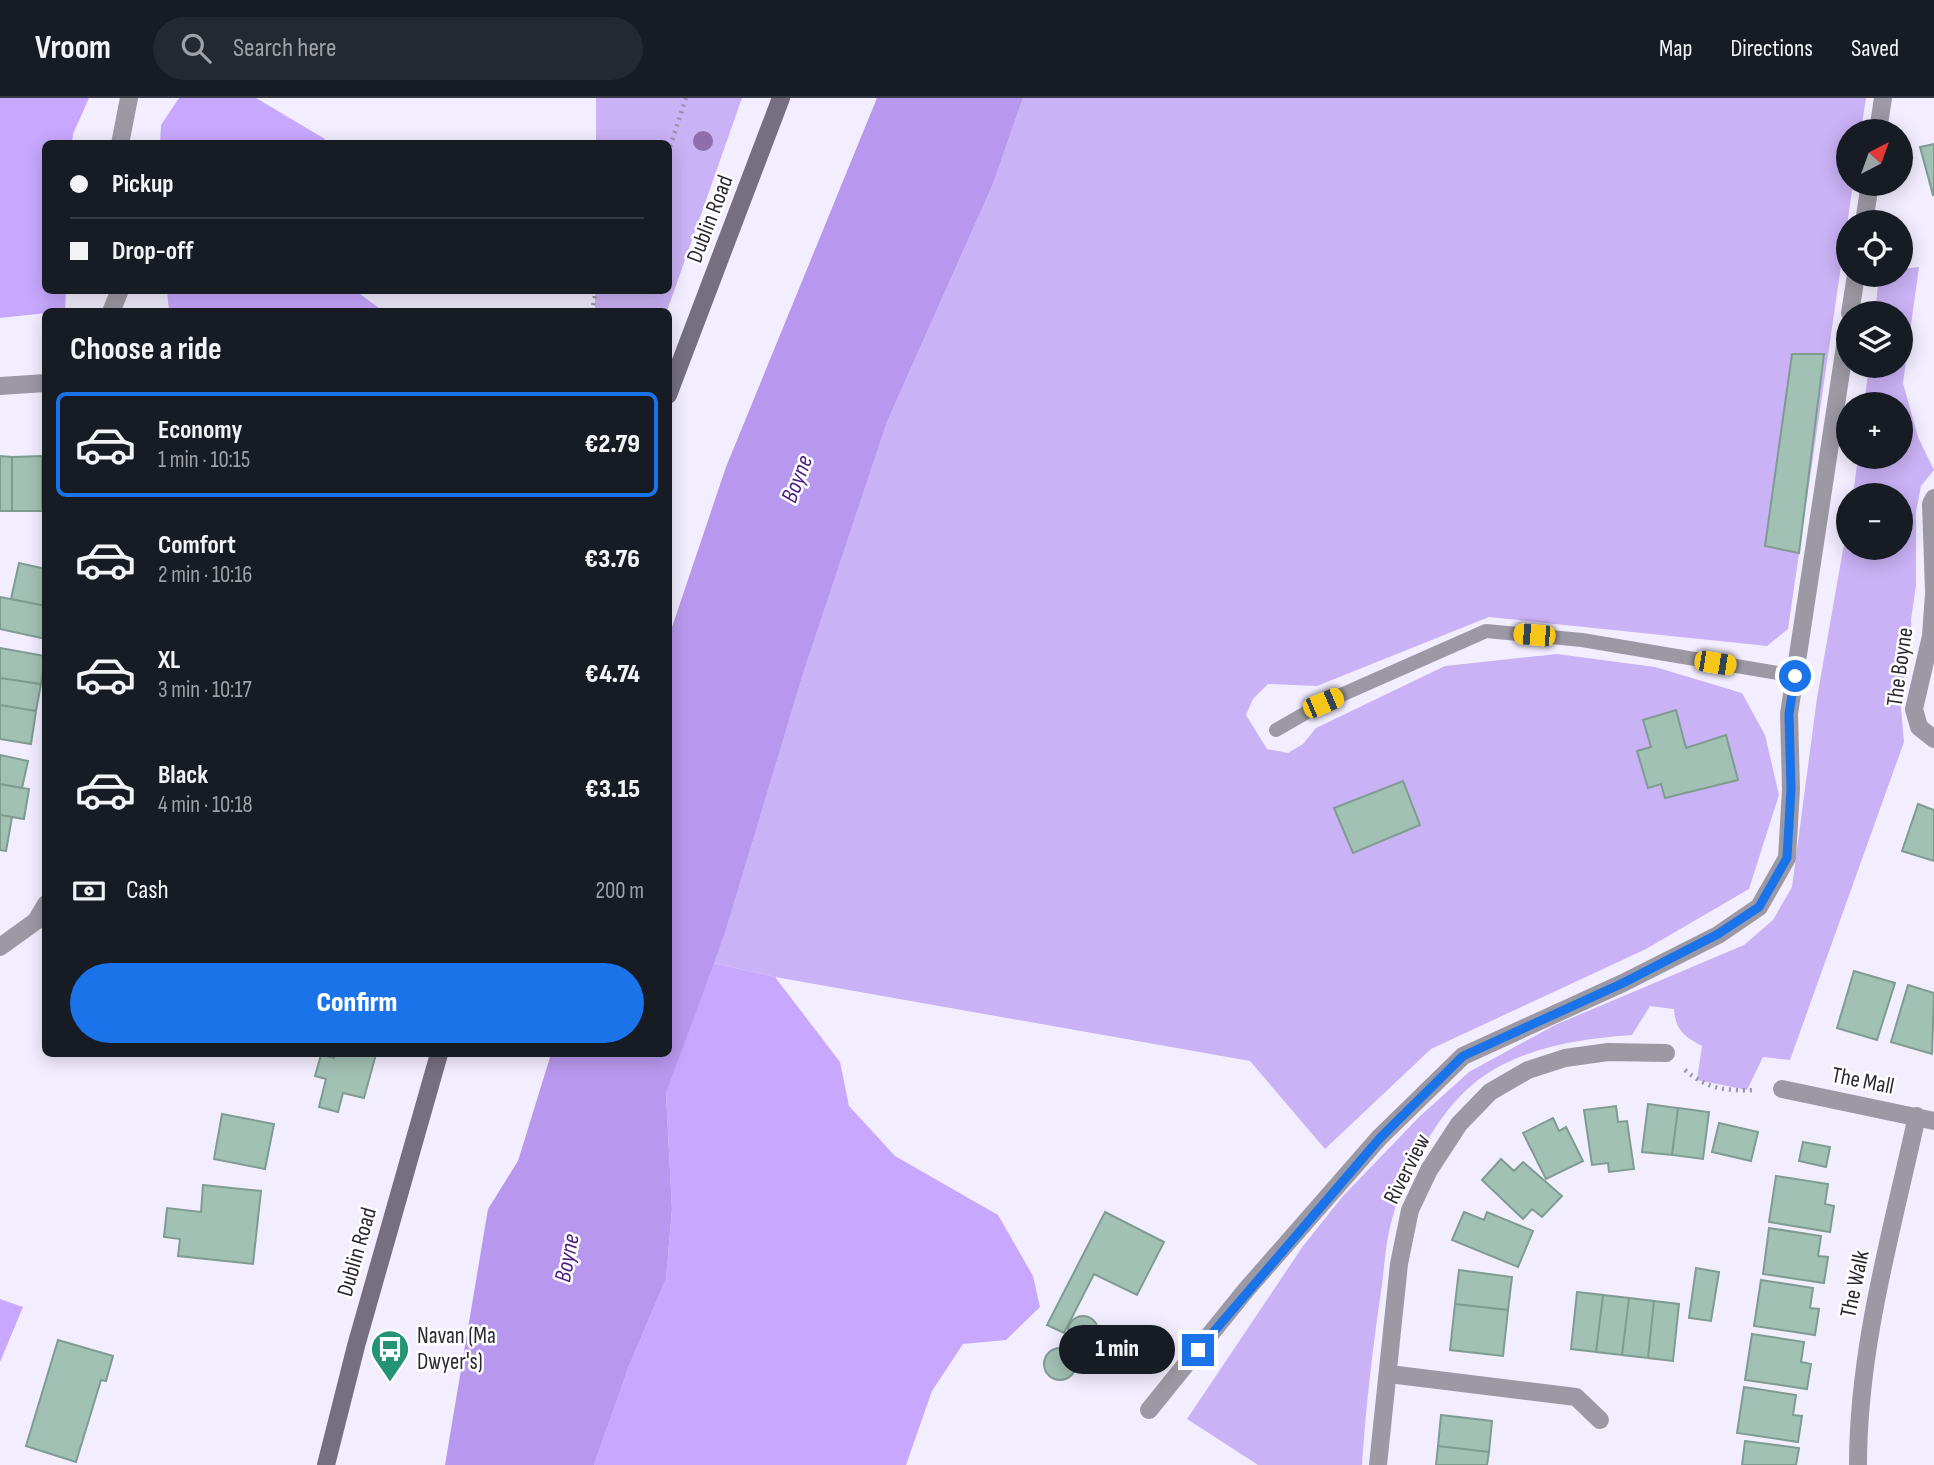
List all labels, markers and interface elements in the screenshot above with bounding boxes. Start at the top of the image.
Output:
search box [153,17,643,80]
text: Vroom [35,28,111,68]
icon: search [177,29,215,67]
text: Search here [233,33,336,64]
text: Map [1659,34,1692,63]
text: Directions [1730,34,1813,63]
text: Saved [1851,34,1899,63]
north arrow [1836,119,1913,196]
map controls [1836,119,1913,560]
text: Pickup [112,169,174,200]
street label: Dublin Road [681,171,739,267]
button: locate [1836,210,1913,287]
text: Drop-off [112,236,193,267]
button: layers [1836,301,1913,378]
text: Choose a ride [70,330,222,369]
button: + [1836,392,1913,469]
icon: car [74,413,137,476]
text: Economy [158,415,242,446]
text: €2.79 [585,429,640,460]
text: 1 min · 10:15 [158,446,250,474]
water label: Boyne [775,451,819,507]
button: − [1836,483,1913,560]
icon: car [74,528,137,591]
text: Comfort [158,530,236,561]
text: €3.76 [585,544,640,575]
text: 2 min · 10:16 [158,561,252,589]
car [1513,623,1556,647]
street label: The Boyne [1881,626,1919,708]
icon: car [74,643,137,706]
text: XL [158,645,180,676]
car [1693,649,1738,677]
text: €4.74 [585,659,640,690]
route start [1779,660,1811,692]
text: 3 min · 10:17 [158,676,252,704]
car [1300,685,1347,721]
icon: car [74,758,137,821]
text: Black [158,760,208,791]
text: €3.15 [585,774,640,805]
text: 4 min · 10:18 [158,791,253,819]
icon: cash [70,872,108,910]
text: Cash [126,875,169,906]
text: 200 m [596,877,644,905]
button: Confirm [70,963,644,1043]
street label: The Mall [1829,1061,1897,1101]
street label: Riverview [1378,1129,1437,1209]
street label: Dublin Road [331,1204,383,1300]
water label: Boyne [548,1231,586,1285]
street label: The Walk [1834,1248,1876,1320]
place label: Navan (Ma Dwyer's) [417,1322,496,1376]
callout: 1 min [1058,1326,1174,1374]
bus stop icon: Navan (Ma Dwyer's) [369,1328,411,1383]
route end [1182,1334,1214,1366]
text: 1 min [1095,1335,1139,1363]

